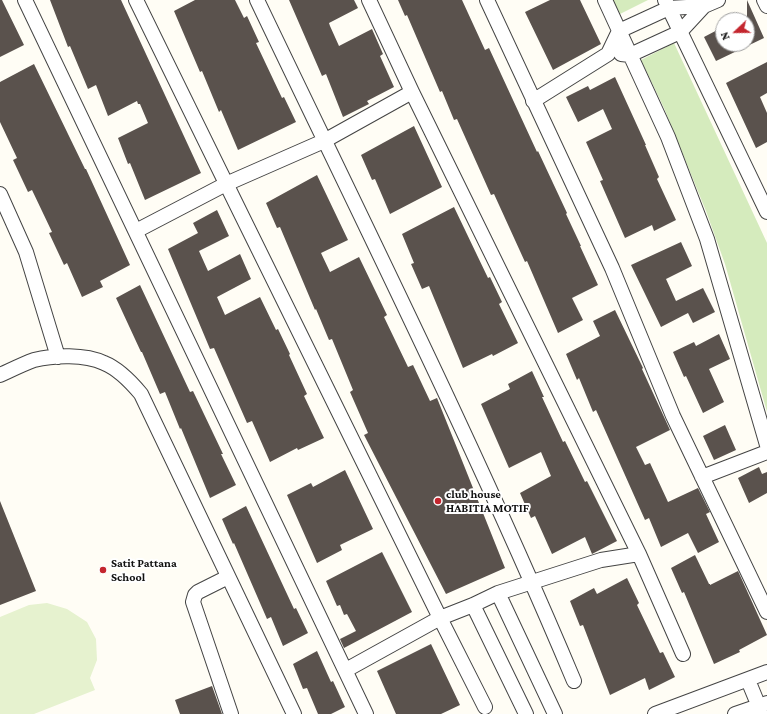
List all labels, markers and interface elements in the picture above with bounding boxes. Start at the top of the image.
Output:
north arrow [715,12,755,52]
text: N [718,30,732,42]
place label: club house HABITIA MOTIF [446,487,529,515]
marker: club house HABITIA MOTIF [433,496,443,506]
place label: Satit Pattana School [111,556,177,584]
marker: Satit Pattana School [98,565,108,575]

